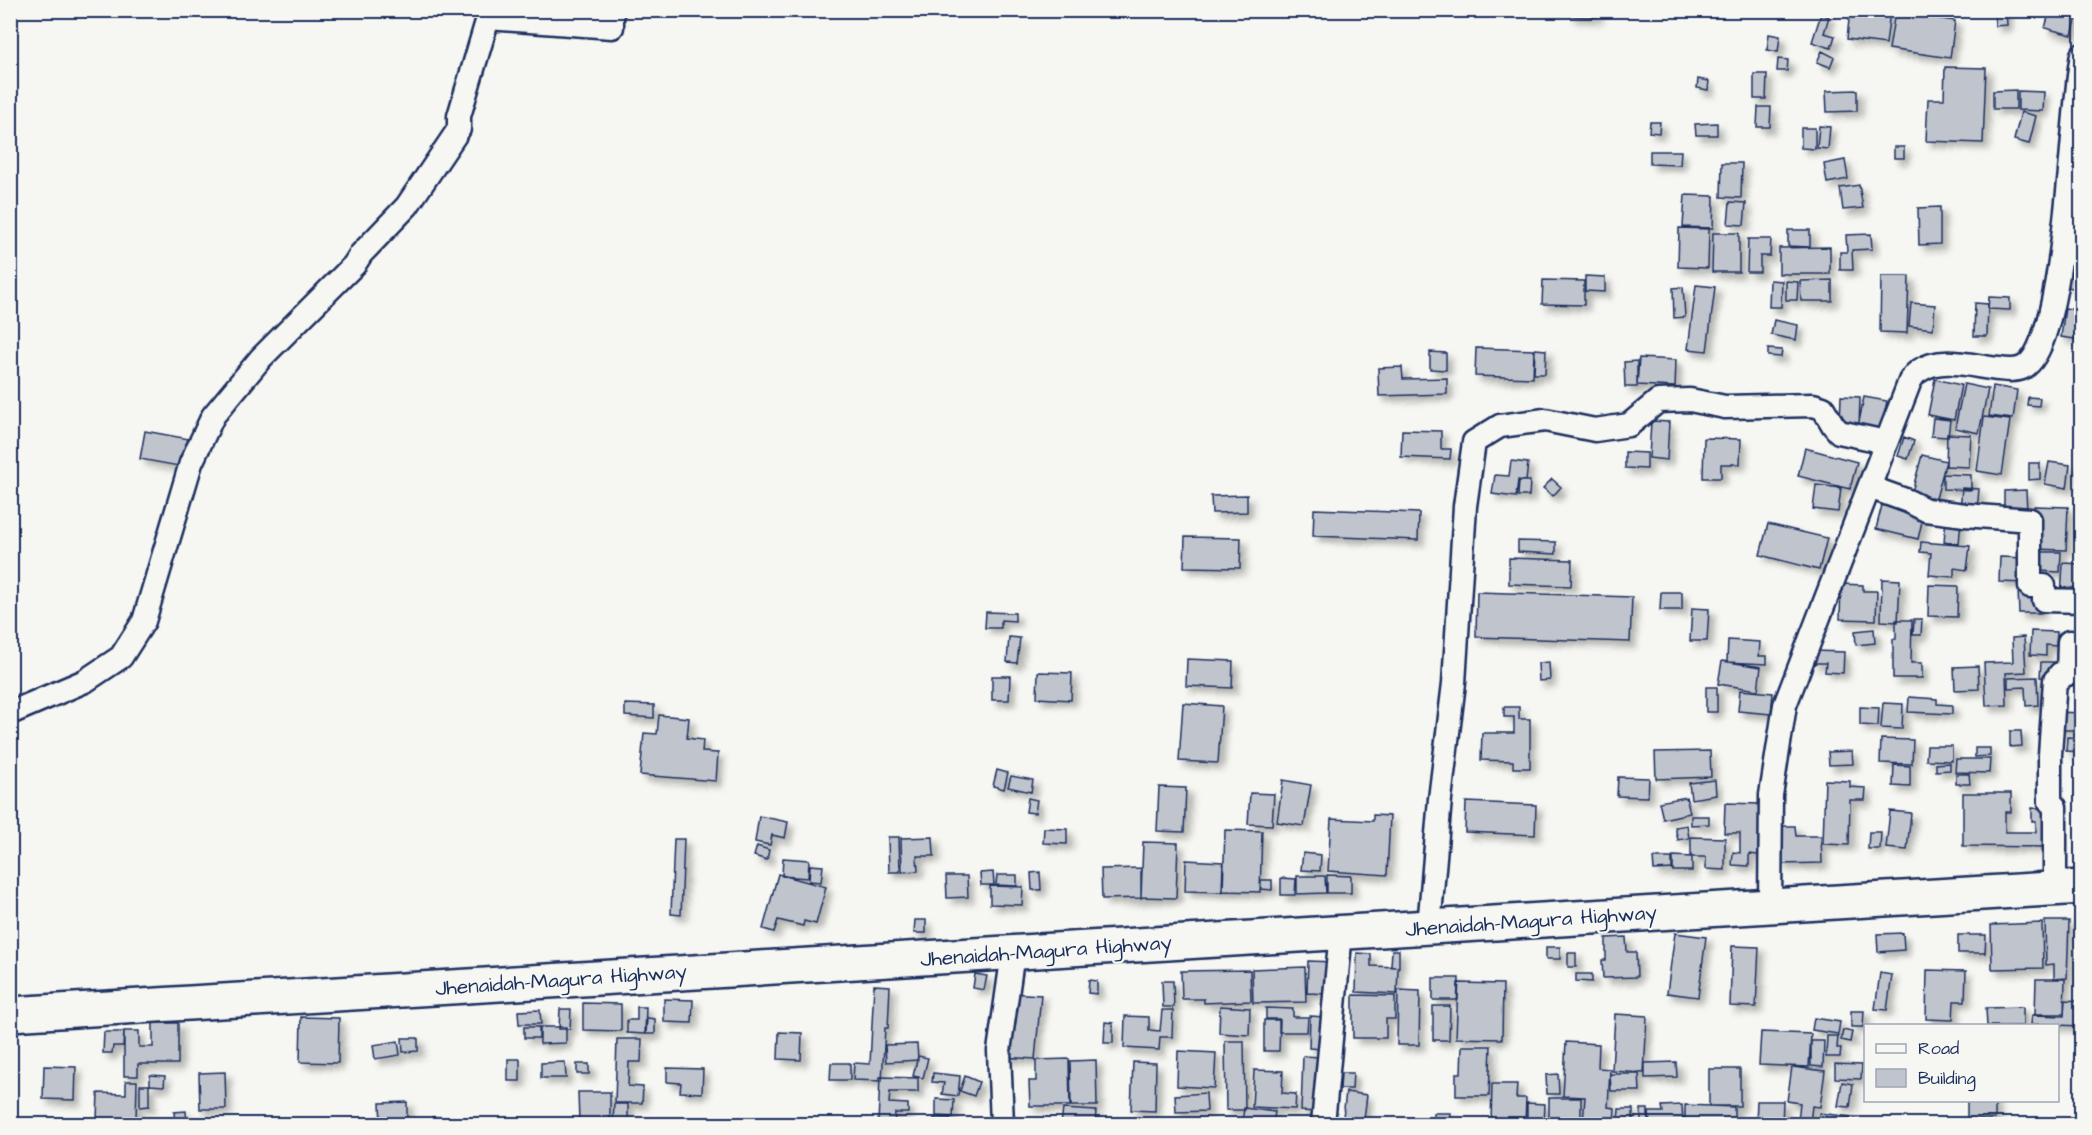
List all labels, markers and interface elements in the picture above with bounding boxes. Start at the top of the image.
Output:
street label: Jhenaidah-Magura Highway [1404,898,1658,946]
street label: Jhenaidah-Magura Highway [919,928,1173,976]
street label: Jhenaidah-Magura Highway [434,957,688,1005]
legend [1864,1024,2059,1102]
text: Road [1918,1036,1959,1061]
text: Building [1918,1066,1976,1092]

